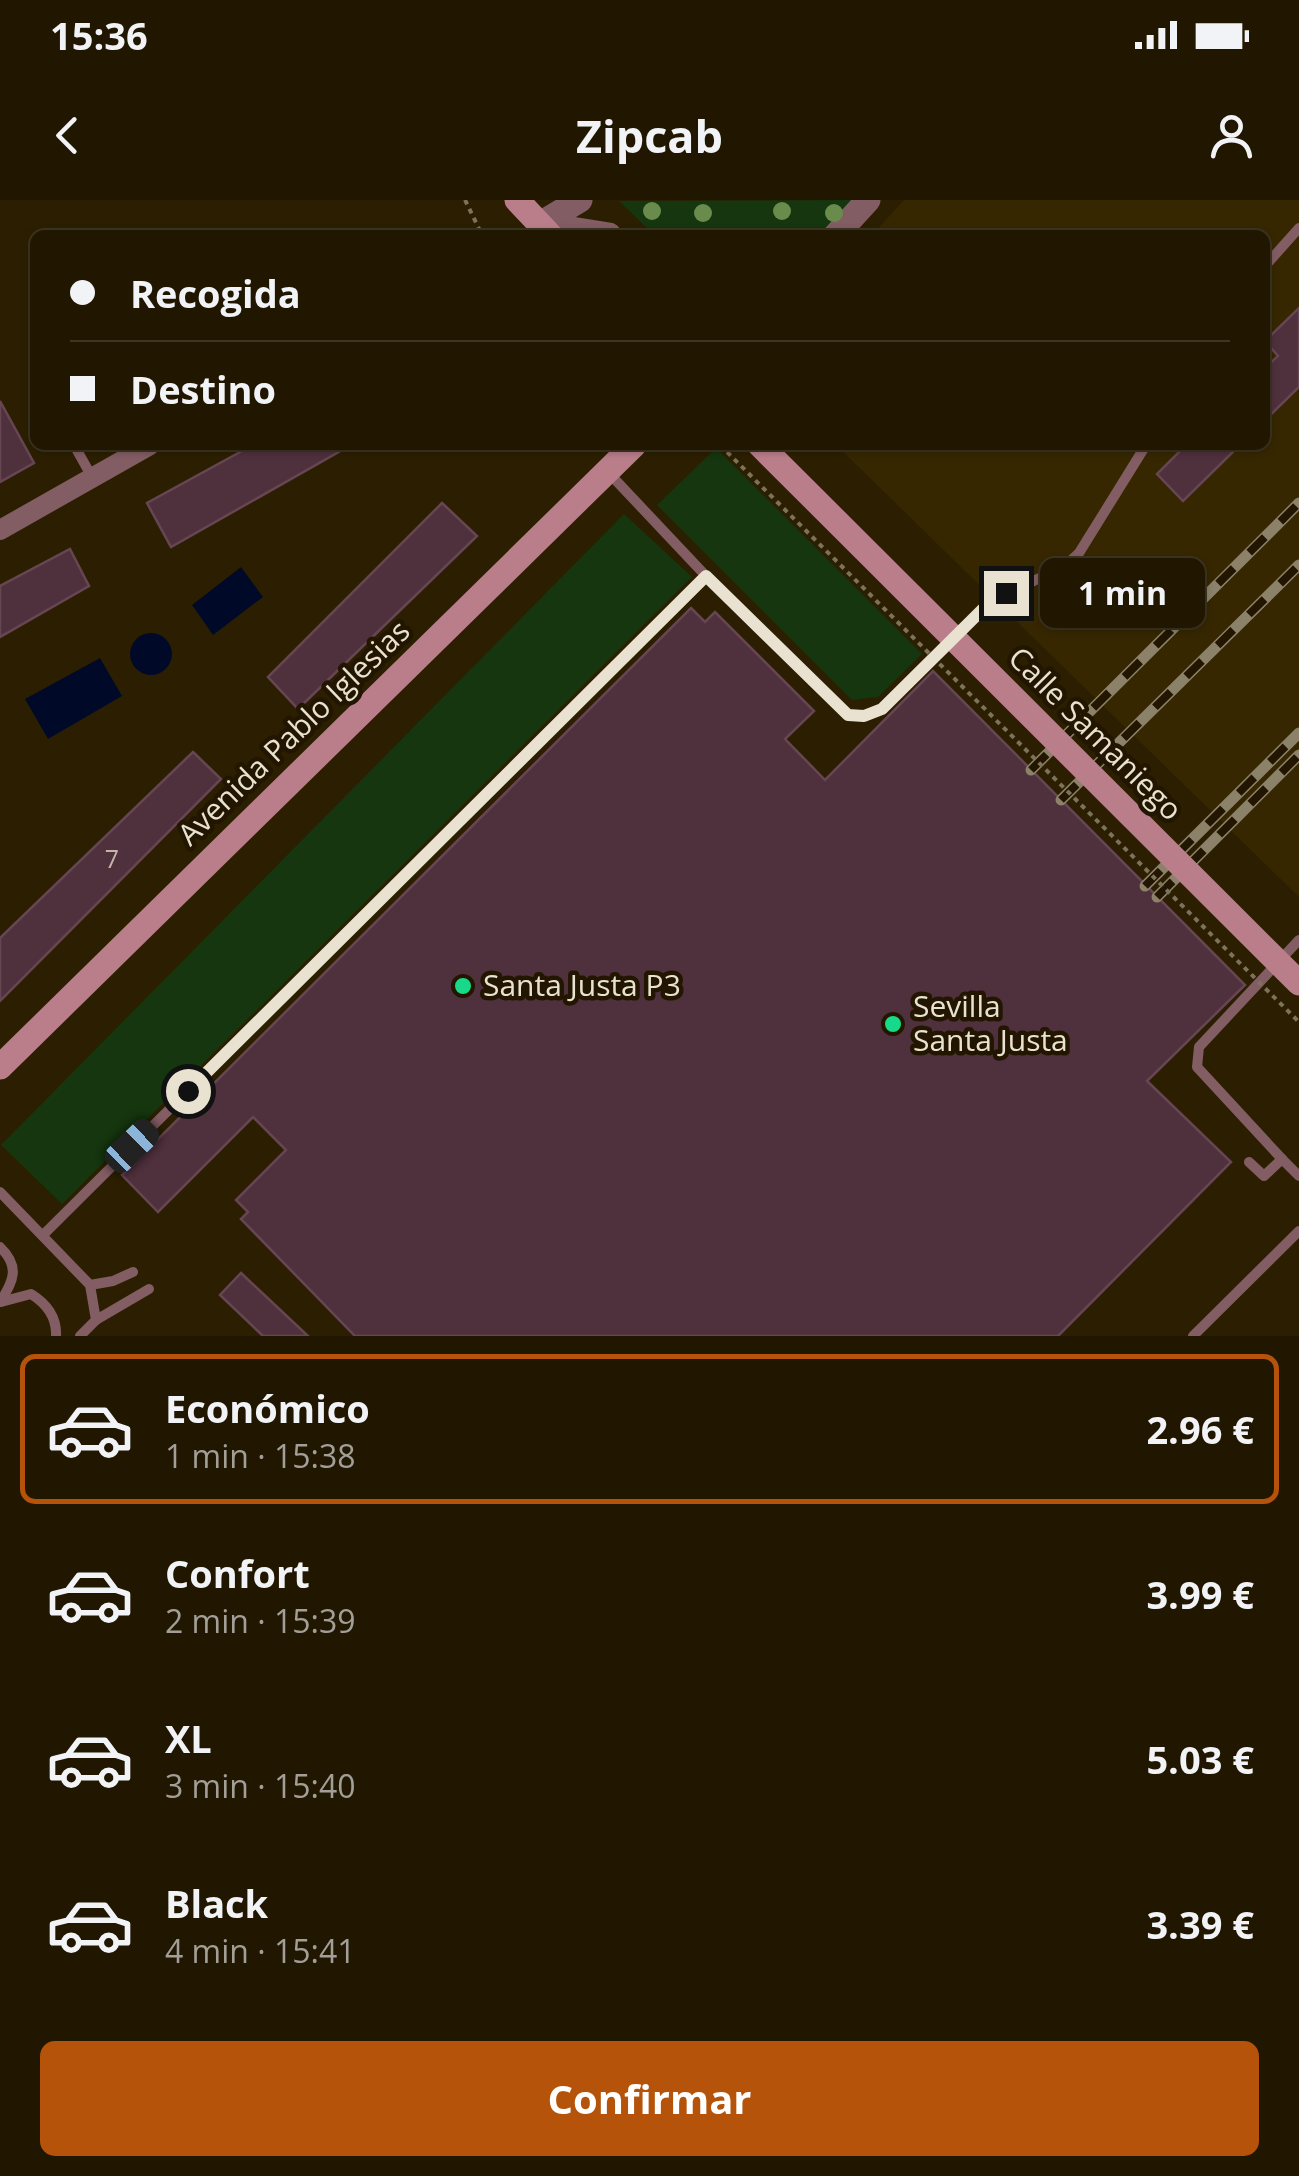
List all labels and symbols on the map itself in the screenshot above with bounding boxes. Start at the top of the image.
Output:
callout: 1 min [1041,558,1206,628]
route end [984,571,1029,616]
street label: Avenida Pablo Iglesias [168,610,418,854]
street label: Calle Samaniego [1000,637,1192,829]
house number: 7 [105,841,119,875]
place label: Santa Justa P3 [483,964,681,1005]
marker: Santa Justa P3 [452,975,474,997]
place label: Sevilla Santa Justa [913,985,1068,1060]
marker: Sevilla Santa Justa [882,1013,904,1035]
route start [166,1069,211,1114]
car [100,1114,164,1178]

